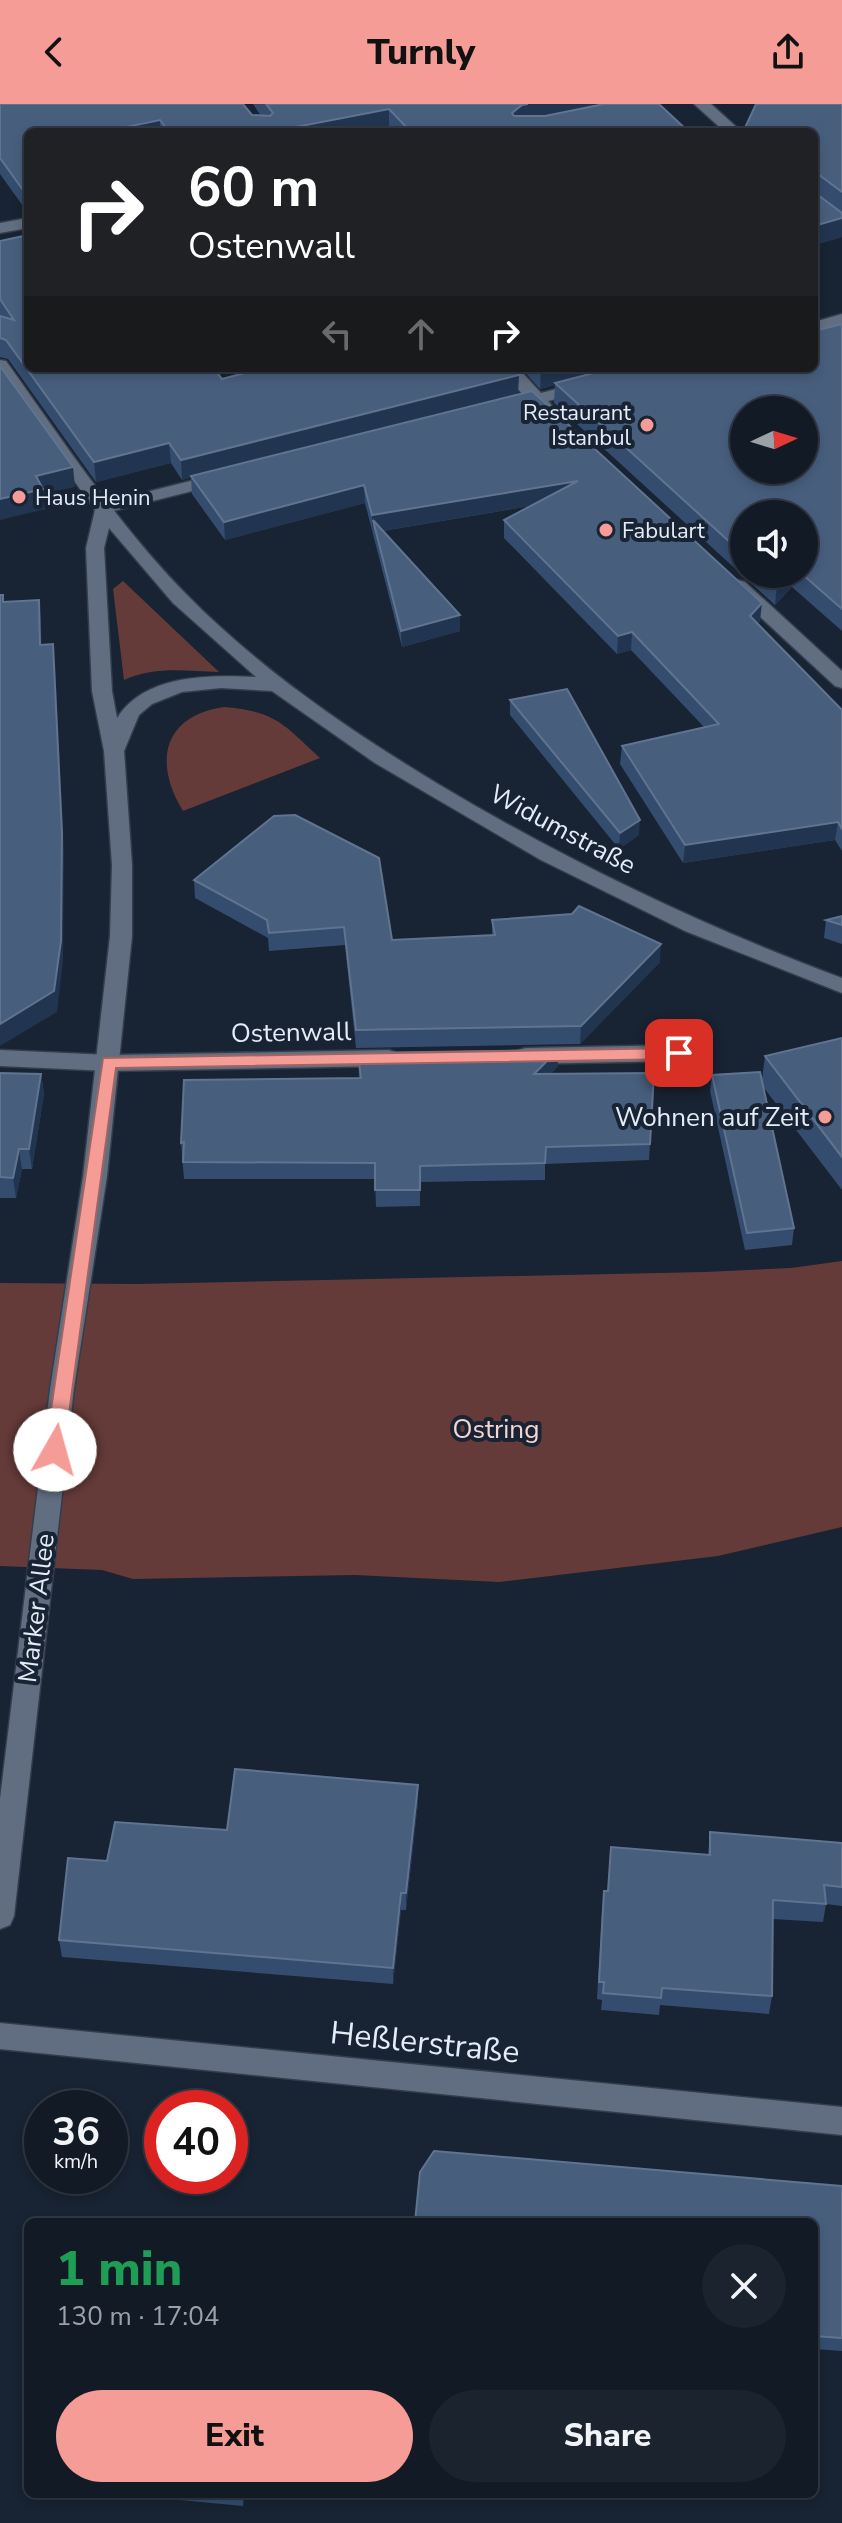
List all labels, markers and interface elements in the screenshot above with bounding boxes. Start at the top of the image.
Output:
text: Turnly [367,28,475,77]
icon: back [32,30,76,74]
icon: share [766,30,810,74]
text: 60 m [188,149,319,226]
icon: right [56,160,160,264]
text: Ostenwall [188,222,355,271]
icon: left [315,312,359,356]
icon: ahead [399,312,443,356]
icon: right [483,312,527,356]
north arrow [730,396,818,484]
map controls [730,396,818,588]
place label: Restaurant Istanbul [523,398,631,453]
marker: Restaurant Istanbul [638,416,656,434]
place label: Haus Henin [35,483,151,513]
marker: Haus Henin [10,488,28,506]
button: sound [730,500,818,588]
place label: Fabulart [622,516,705,546]
marker: Fabulart [597,521,615,539]
street label: Widumstraße [484,776,642,883]
street label: Ostenwall [230,1014,352,1051]
pin [645,1019,713,1087]
icon: arrive [657,1031,701,1075]
place label: Wohnen auf Zeit [615,1100,810,1135]
marker: Wohnen auf Zeit [816,1108,834,1126]
position arrow [13,1408,97,1492]
park label: Ostring [453,1412,539,1447]
street label: Marker Allee [10,1532,63,1684]
street label: Heßlerstraße [328,2011,522,2074]
speed limit sign: 40 [144,2090,248,2194]
text: 36 [52,2105,100,2159]
text: km/h [54,2148,98,2175]
text: 1 min [56,2236,182,2302]
button: close [702,2244,786,2328]
text: 130 m · 17:04 [56,2299,219,2334]
button: Exit [56,2390,413,2482]
button: Share [429,2390,786,2482]

